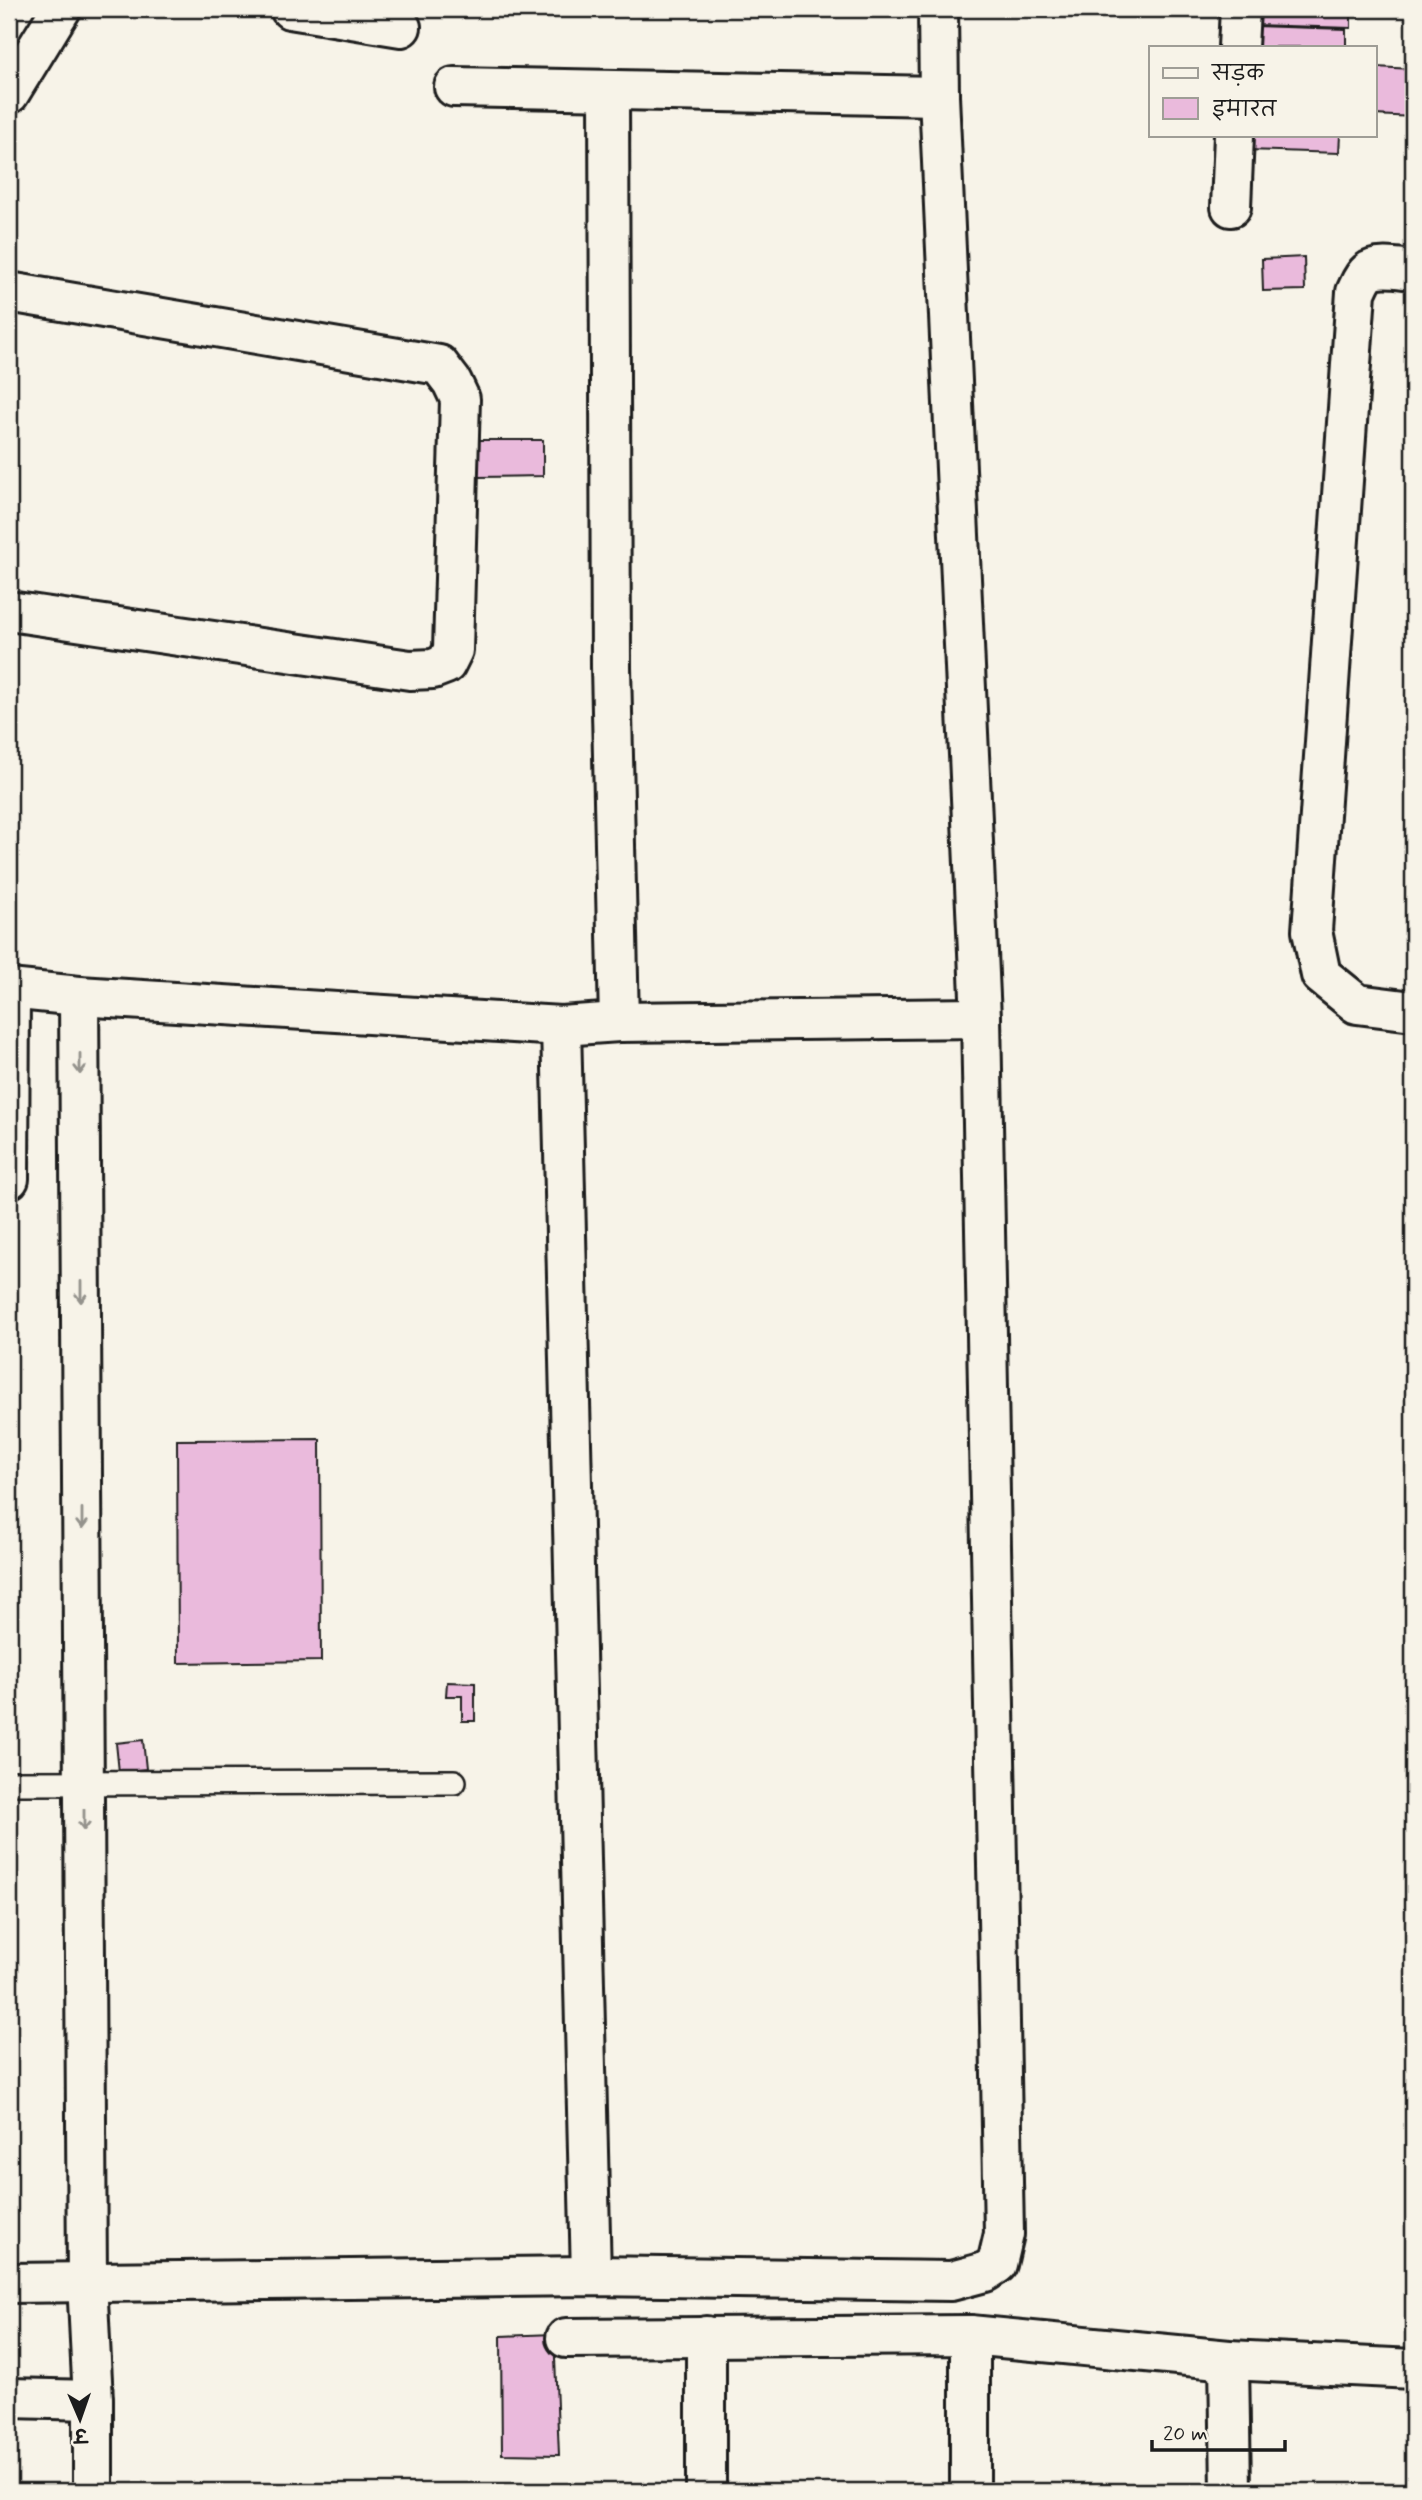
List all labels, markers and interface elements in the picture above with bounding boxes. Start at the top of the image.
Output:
legend [1149,46,1376,136]
text: सड़क [1211,60,1265,88]
text: इमारत [1212,96,1278,124]
one-way arrow [73,1053,87,1076]
one-way arrow [74,1280,88,1303]
one-way arrow [75,1508,89,1531]
one-way arrow [77,1808,91,1831]
north arrow [46,2384,116,2454]
scale bar [1152,2409,1286,2453]
text: 20 m [1163,2420,1208,2448]
text: उ [71,2422,89,2447]

